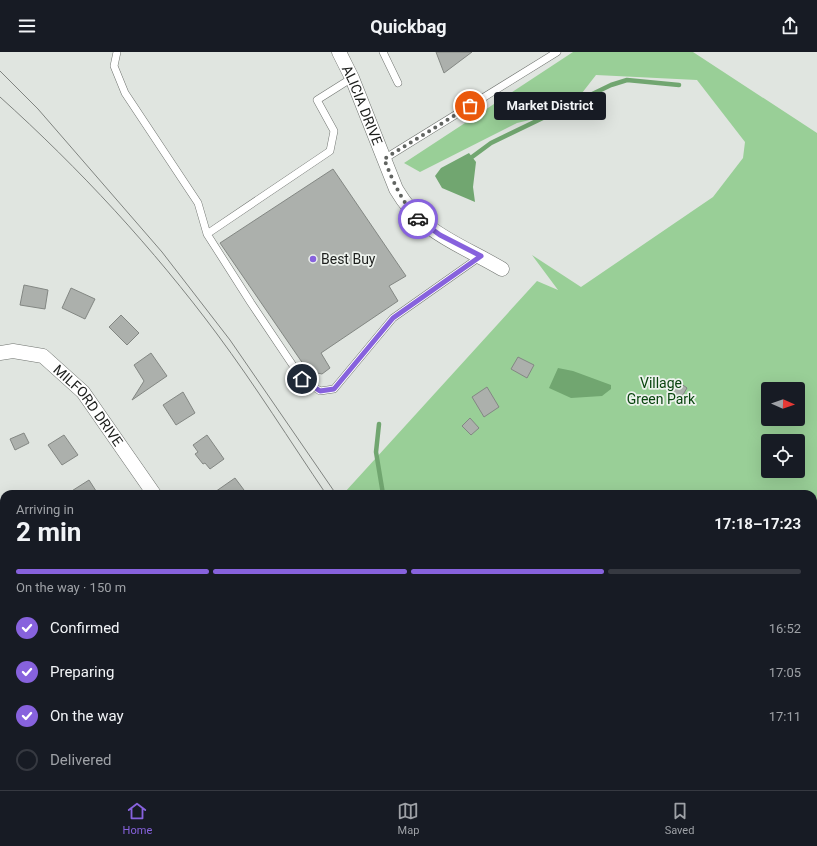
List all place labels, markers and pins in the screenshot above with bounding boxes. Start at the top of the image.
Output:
pin [453,89,487,123]
callout: Market District [494,92,606,120]
place label: Best Buy [321,251,376,267]
marker: Best Buy [308,254,318,264]
pin [285,362,319,396]

